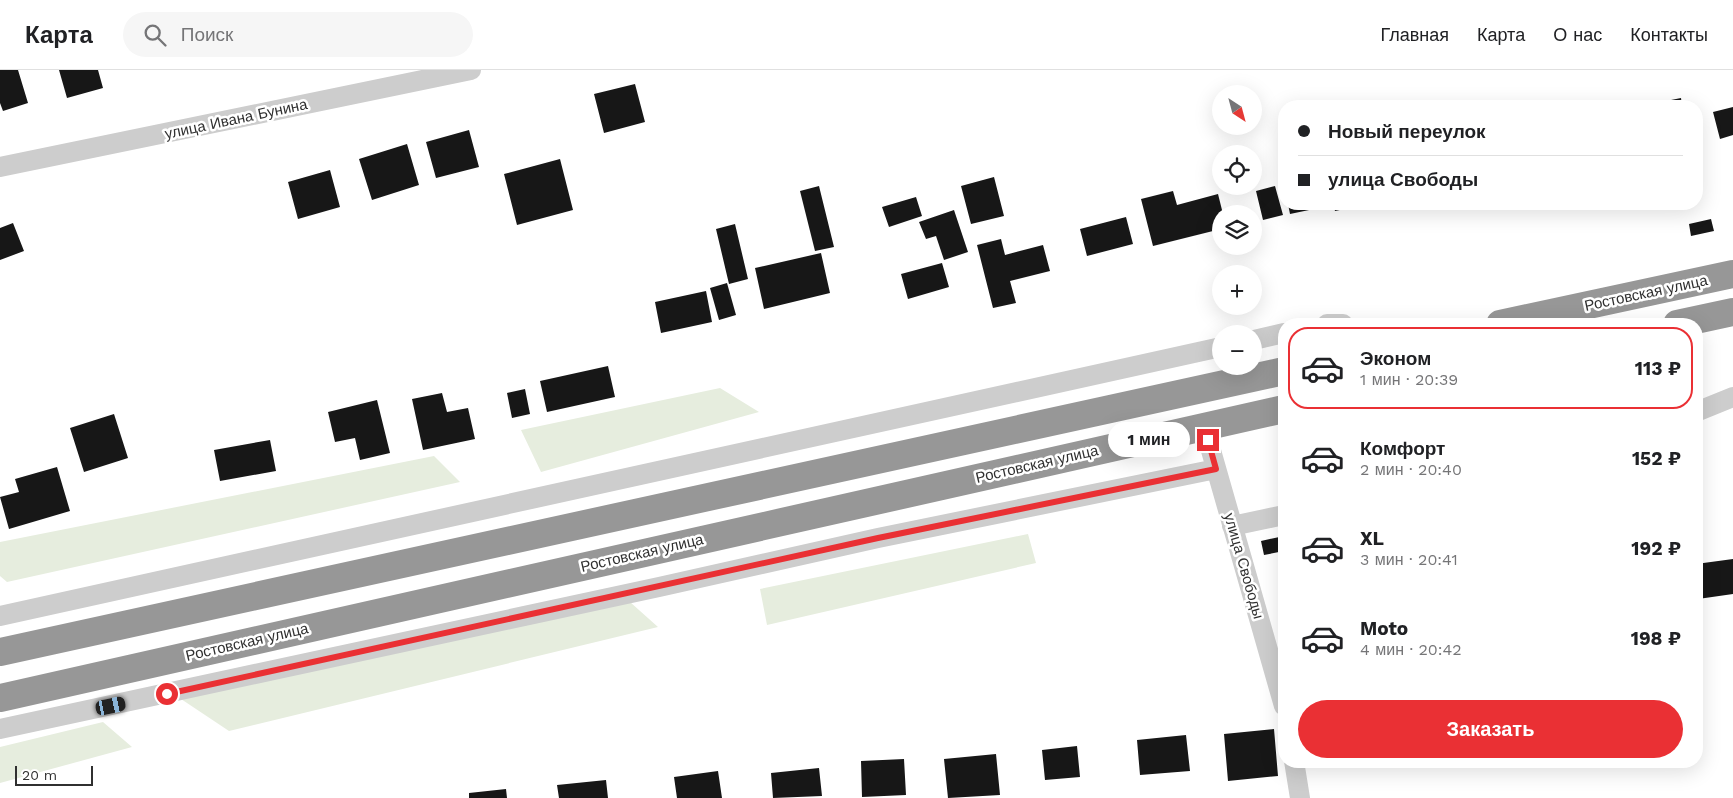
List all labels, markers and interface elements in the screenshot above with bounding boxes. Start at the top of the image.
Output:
search box [123,12,473,57]
text: Карта [25,21,93,49]
icon: search [141,21,169,49]
text: Поиск [181,23,233,46]
text: Главная [1380,24,1449,45]
text: Карта [1477,24,1525,45]
text: О нас [1553,24,1602,45]
text: Контакты [1630,24,1708,45]
north arrow [1212,85,1262,135]
map controls [1212,85,1262,375]
street label: улица Ивана Бунина [163,95,310,143]
text: Новый переулок [1328,120,1486,143]
button: locate [1212,145,1262,195]
text: улица Свободы [1328,168,1478,191]
button: layers [1212,205,1262,255]
button: + [1212,265,1262,315]
street label: Ростовская улица [1583,271,1710,315]
button: − [1212,325,1262,375]
icon: car [1300,346,1345,391]
text: Эконом [1360,347,1431,370]
text: 113 ₽ [1635,357,1681,380]
text: 1 мин · 20:39 [1360,370,1458,389]
callout: 1 мин [1108,422,1190,458]
route end [1197,429,1219,451]
text: 1 мин [1128,430,1170,449]
icon: car [1300,436,1345,481]
text: Комфорт [1360,437,1445,460]
street label: Ростовская улица [974,441,1101,487]
text: 152 ₽ [1632,447,1681,470]
text: 2 мин · 20:40 [1360,460,1462,479]
street label: улица Свободы [1220,511,1268,621]
icon: car [1300,526,1345,571]
text: XL [1360,527,1384,550]
street label: Ростовская улица [579,530,706,576]
text: 192 ₽ [1631,537,1681,560]
text: 3 мин · 20:41 [1360,550,1458,569]
icon: car [1300,616,1345,661]
text: Moto [1360,617,1408,640]
street label: Ростовская улица [184,619,311,665]
text: 198 ₽ [1631,627,1681,650]
text: 4 мин · 20:42 [1360,640,1462,659]
route start [156,683,178,705]
car [94,696,127,716]
button: Заказать [1298,700,1683,758]
scale bar [15,763,92,786]
text: 20 m [22,767,57,783]

